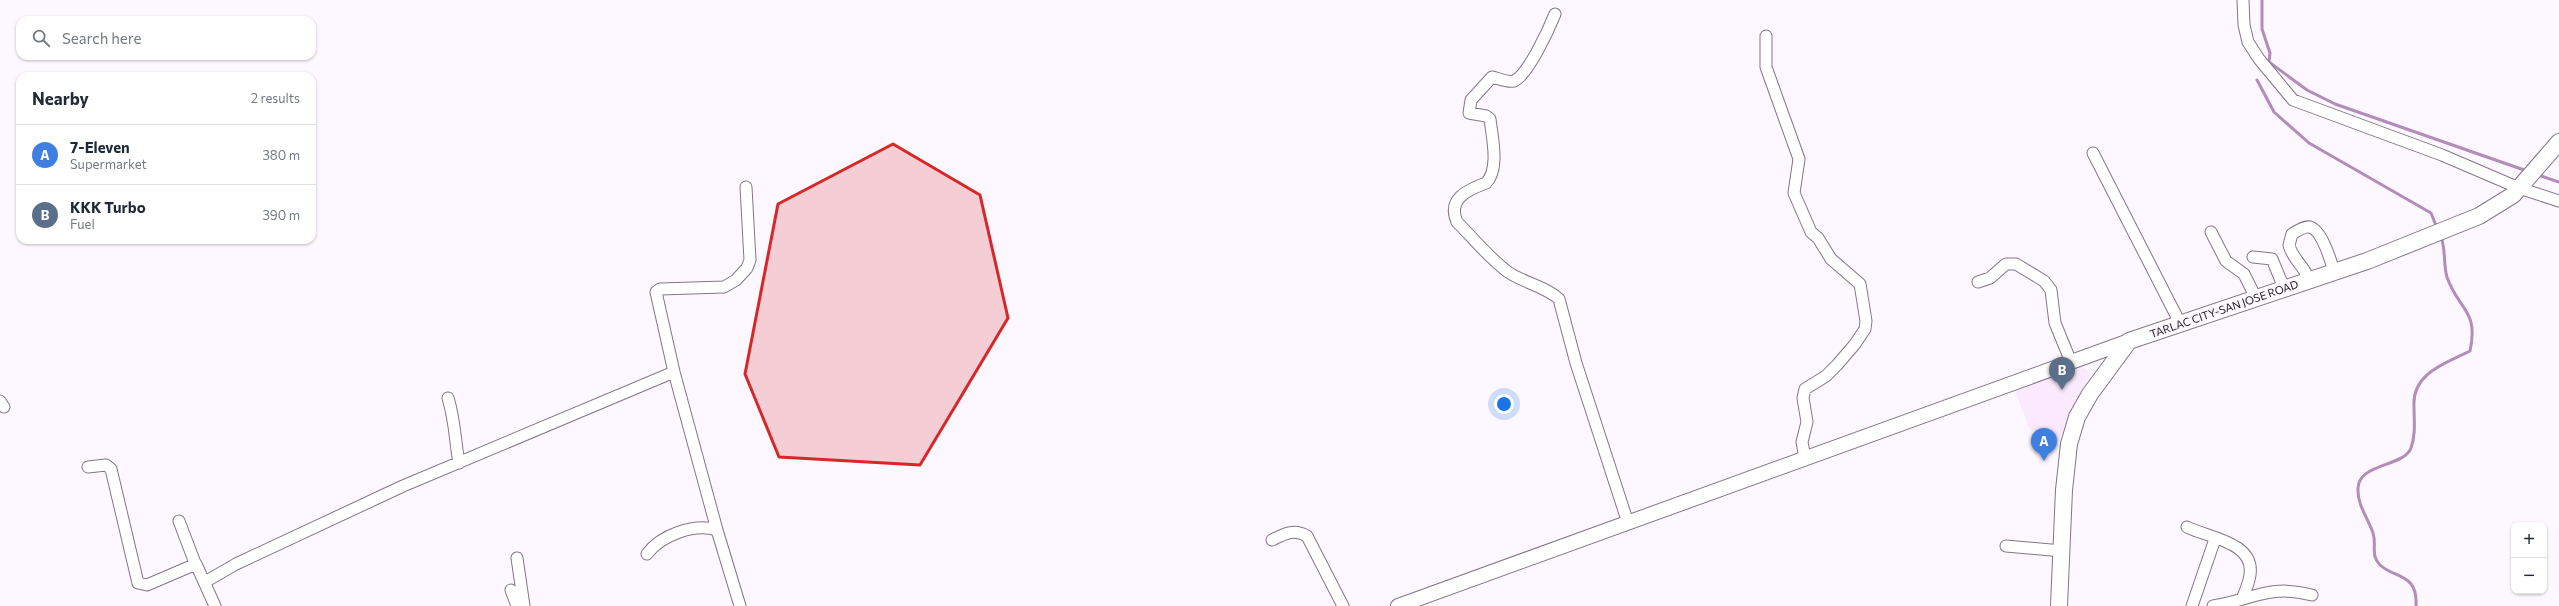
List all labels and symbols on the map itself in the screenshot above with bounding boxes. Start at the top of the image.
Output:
street label: TARLAC CITY-SAN JOSE ROAD [2148,277,2300,341]
pin: B [2049,357,2075,390]
your location [1494,394,1514,414]
pin: A [2031,428,2057,461]

